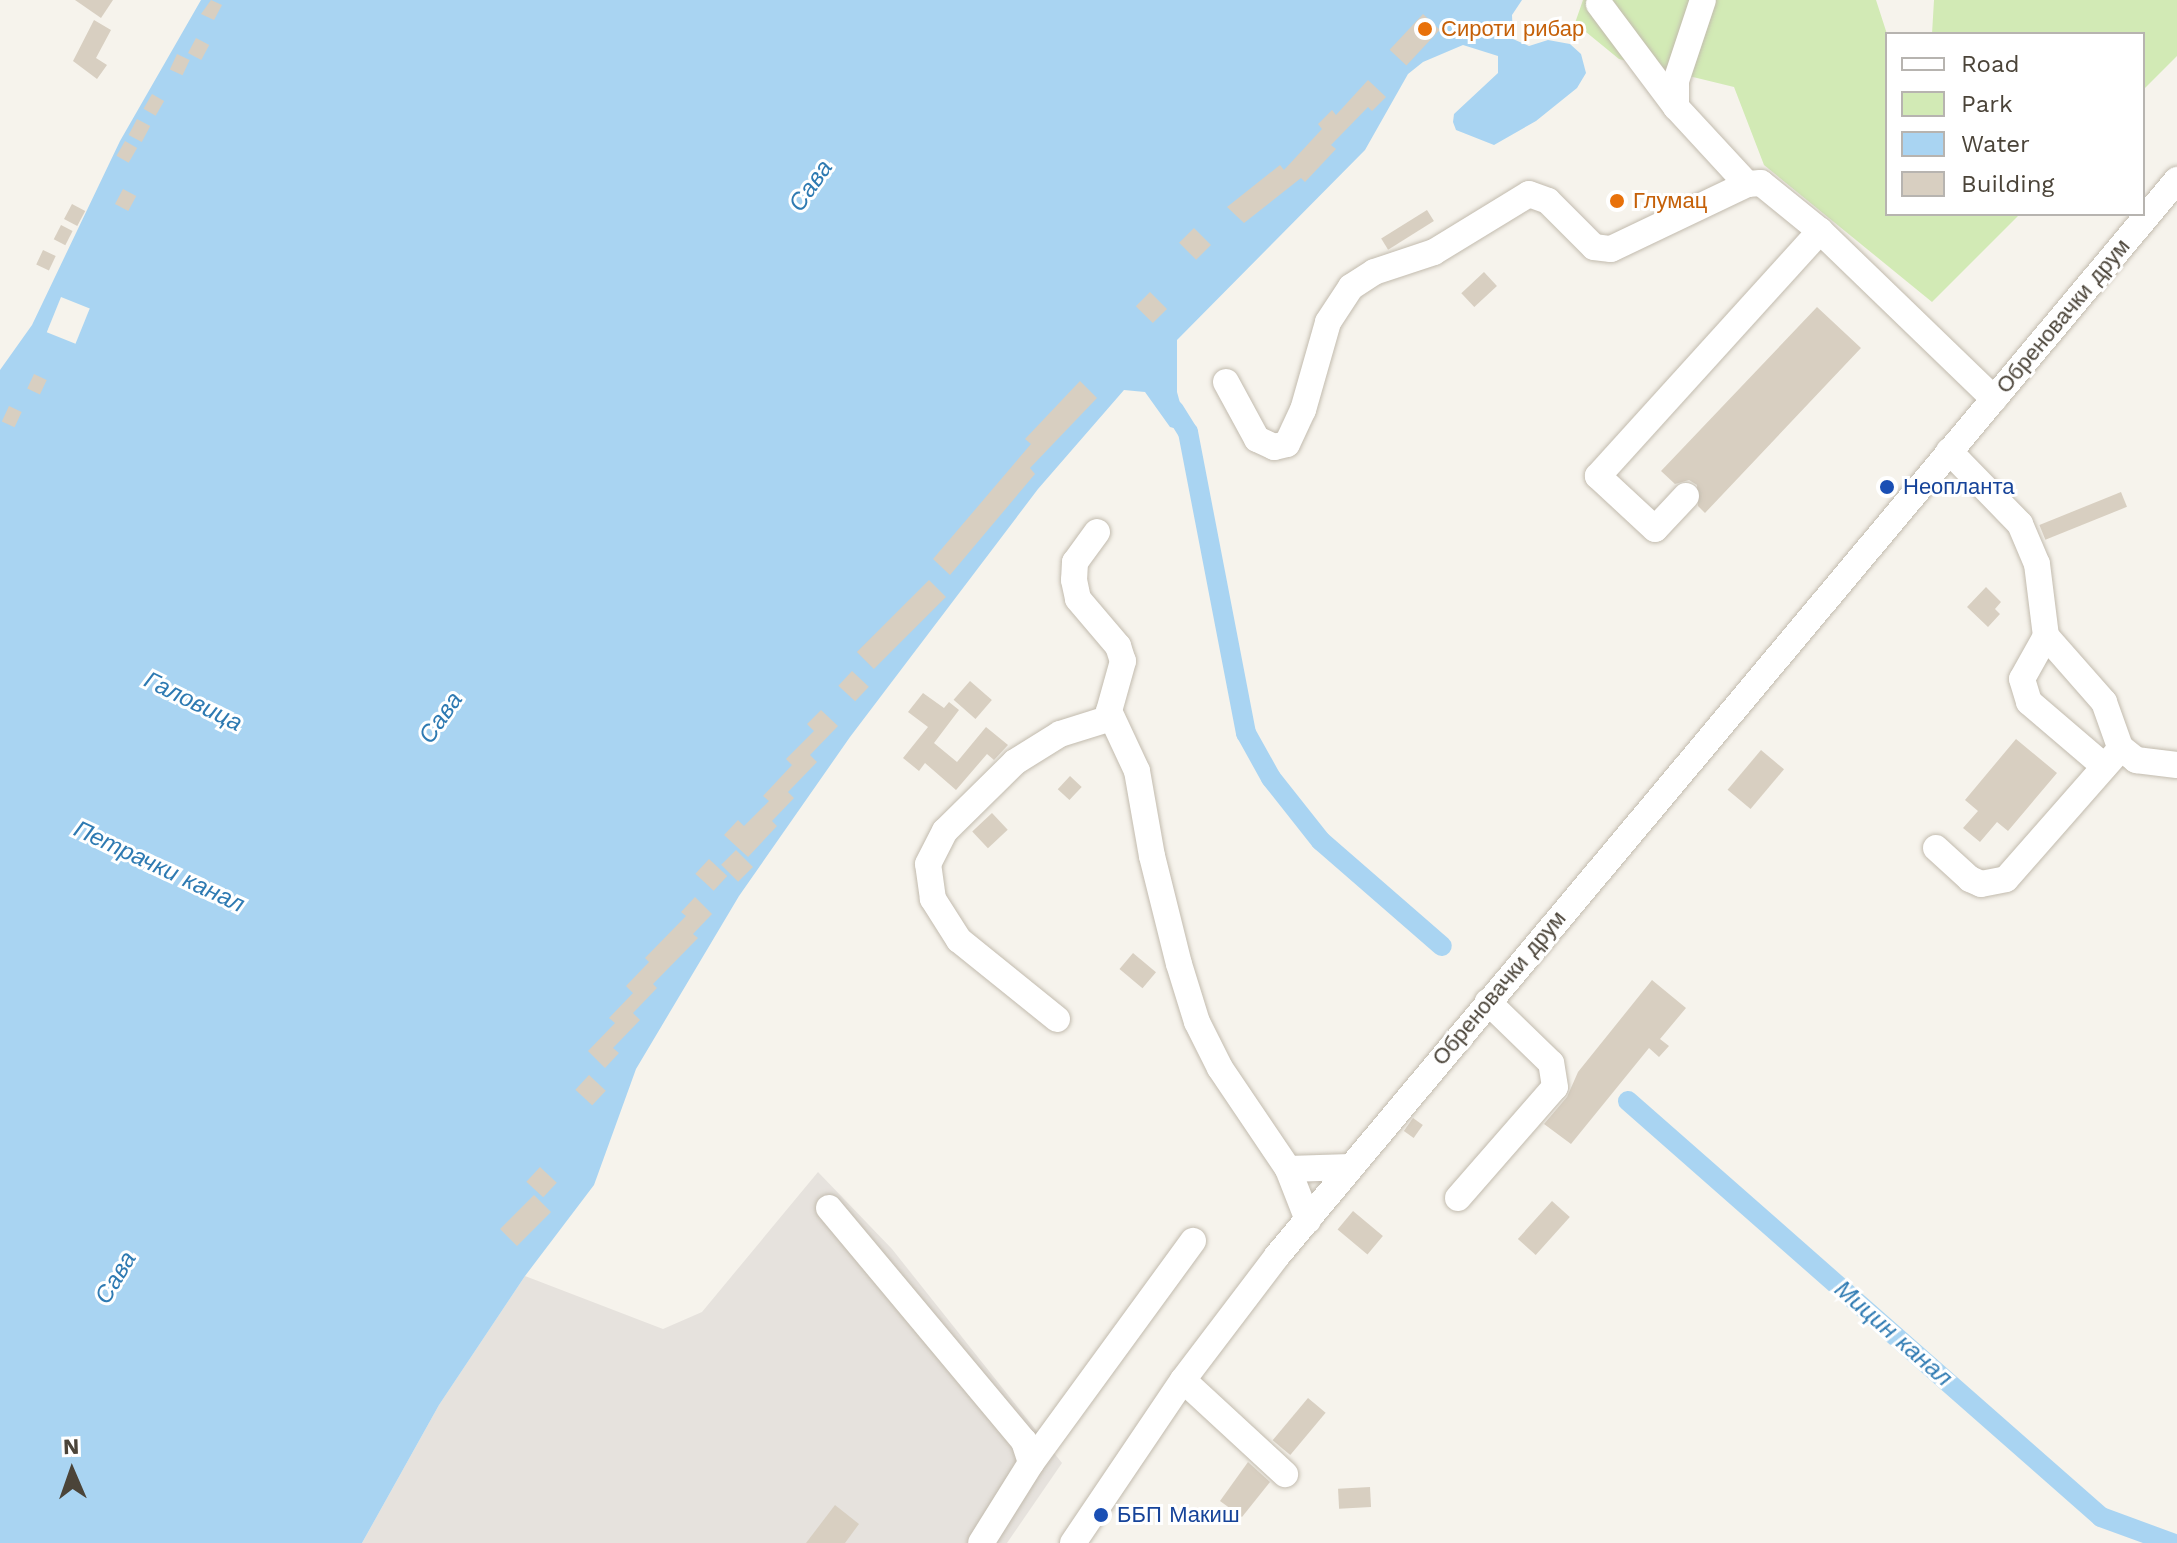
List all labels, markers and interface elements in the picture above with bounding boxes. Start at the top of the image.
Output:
place label: Сироти рибар [1441,16,1584,42]
marker: Сироти рибар [1416,20,1434,38]
legend [1885,32,2145,216]
text: Road [1961,50,2020,78]
text: Park [1961,90,2013,118]
text: Water [1961,130,2030,158]
water label: Сава [783,155,839,217]
text: Building [1961,170,2054,198]
place label: Глумац [1633,188,1707,214]
marker: Глумац [1608,192,1626,210]
street label: Обреновачки друм [1991,233,2135,399]
place label: Неопланта [1903,474,2015,500]
marker: Неопланта [1878,478,1896,496]
water label: Галовица [139,666,247,738]
water label: Сава [413,687,469,749]
water label: Петрачки канал [69,815,249,919]
street label: Обреновачки друм [1427,905,1571,1071]
water label: Сава [89,1246,143,1310]
water label: Мицин канал [1828,1275,1958,1393]
north arrow [32,1431,112,1511]
text: N [63,1434,80,1459]
place label: ББП Макиш [1117,1502,1240,1528]
marker: ББП Макиш [1092,1506,1110,1524]

